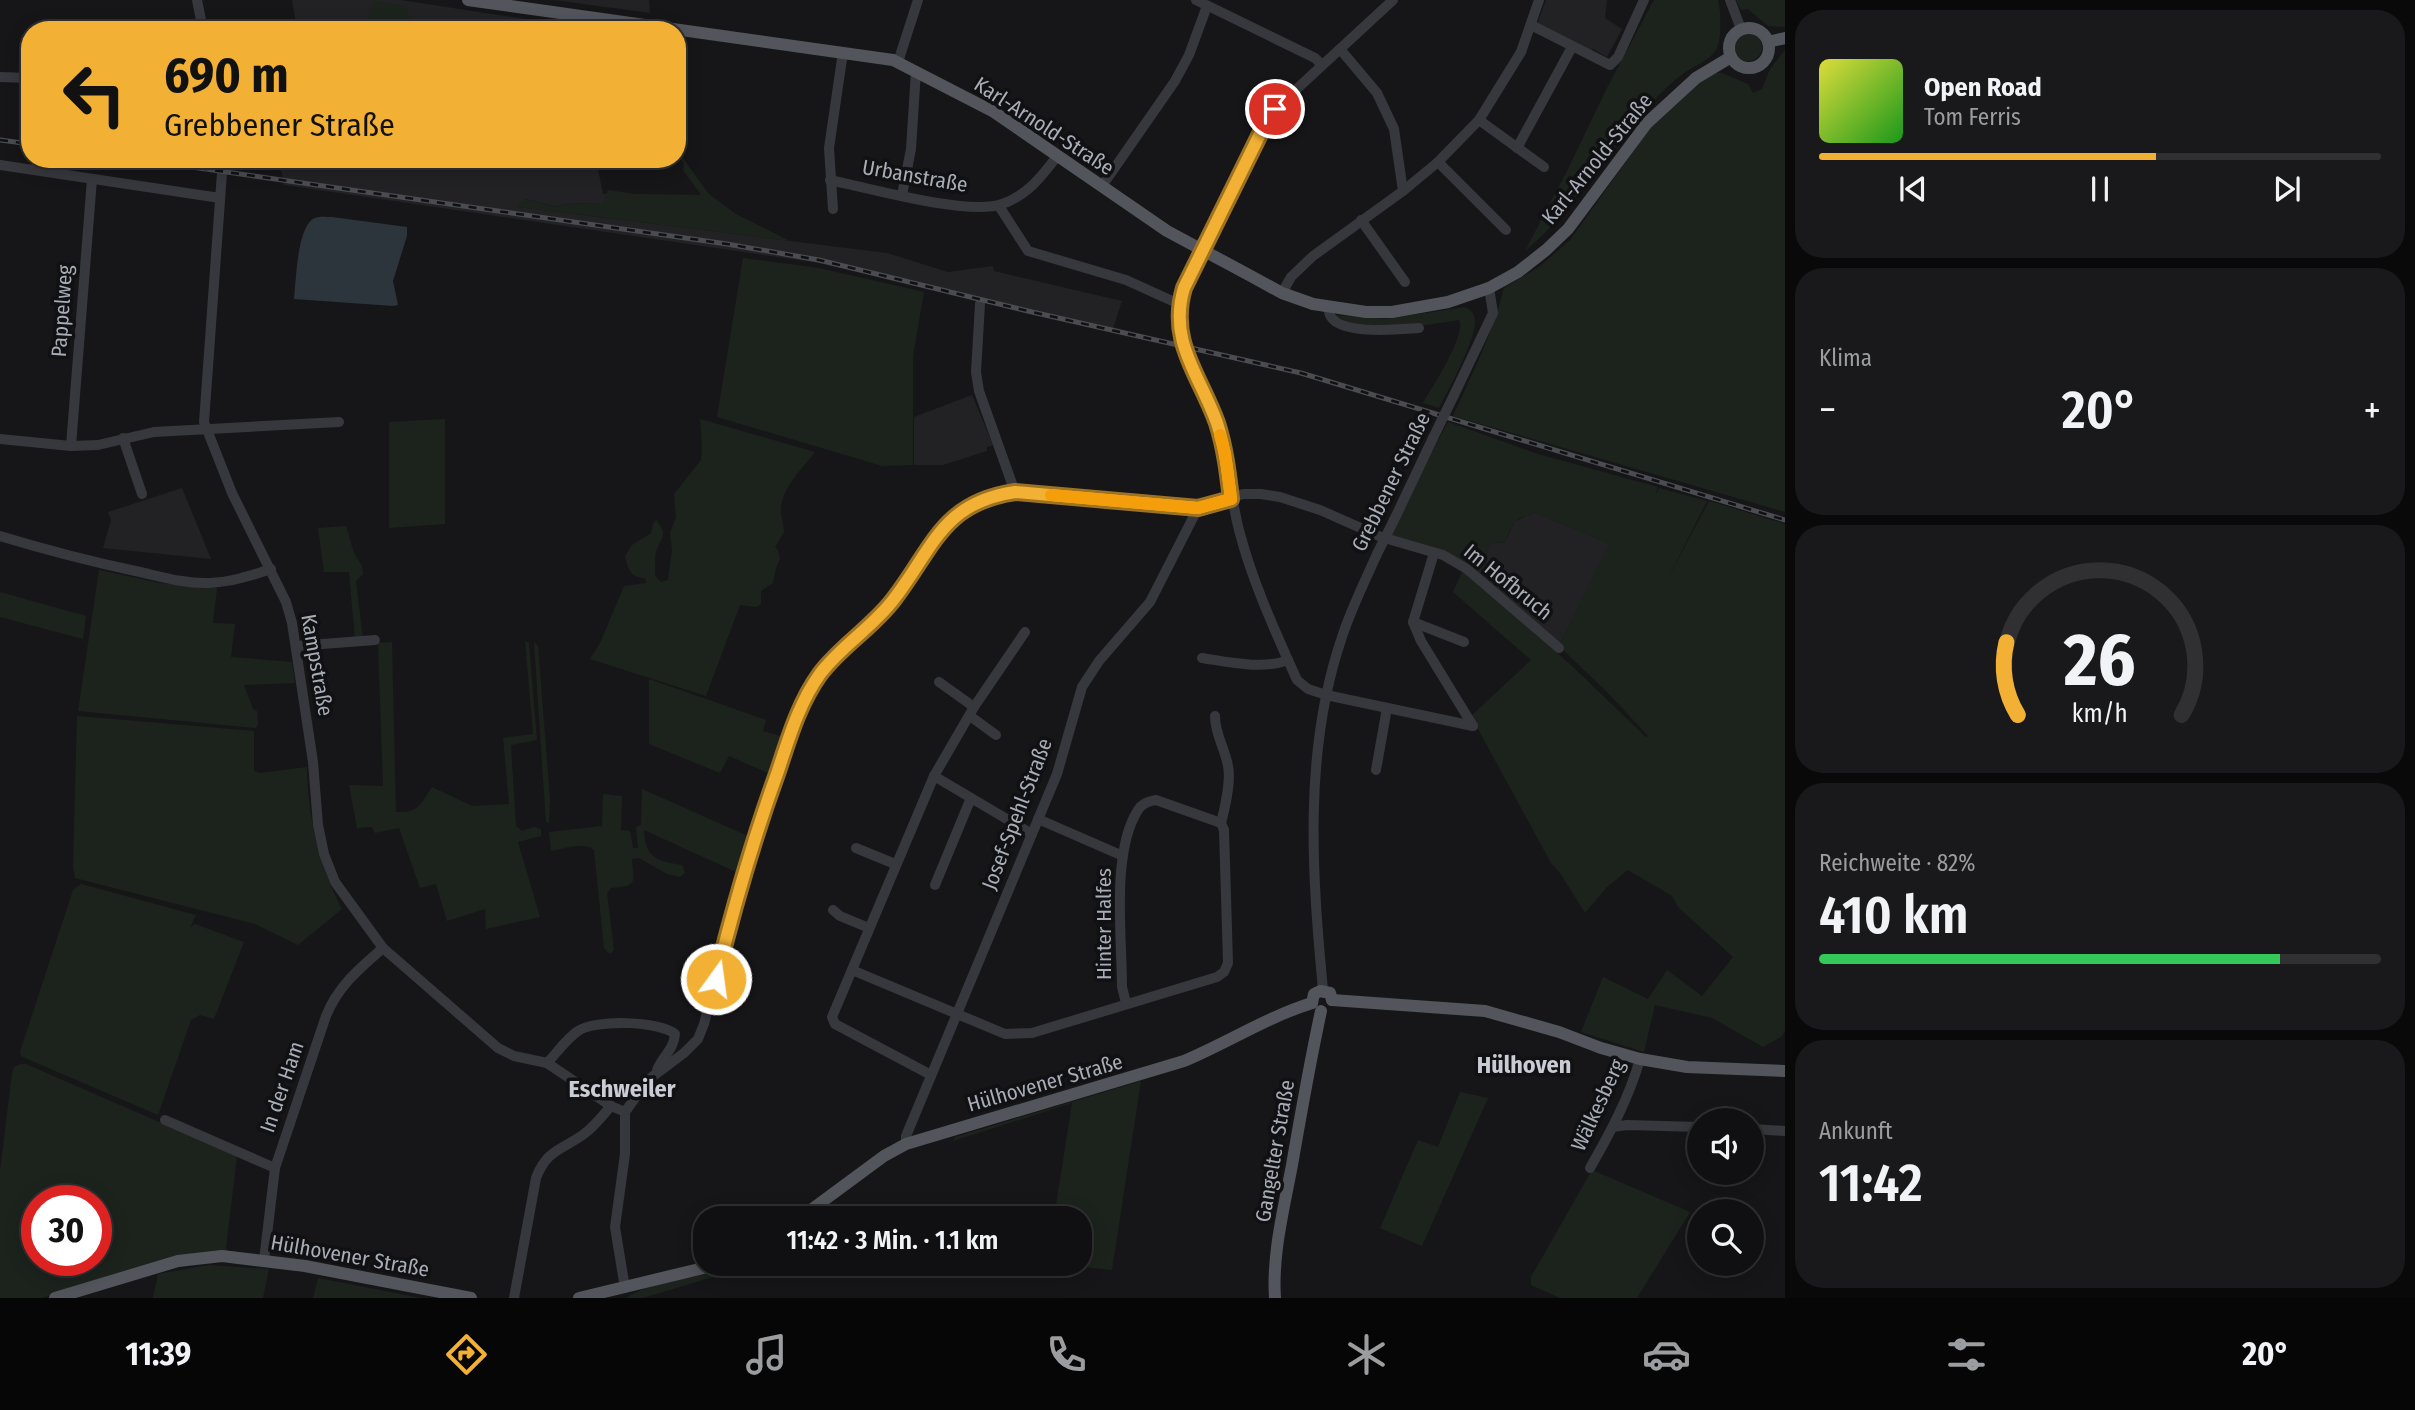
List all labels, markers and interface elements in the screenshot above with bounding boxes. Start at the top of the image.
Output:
text: 690 m [164,46,289,105]
icon: left [49,49,140,140]
street label: Karl-Arnold-Straße [969,71,1119,181]
text: Open Road [1924,72,2042,103]
pin [1245,79,1305,139]
street label: Karl-Arnold-Straße [1536,88,1658,230]
icon: arrive [1256,90,1294,128]
text: Tom Ferris [1924,103,2021,131]
text: Grebbener Straße [164,106,395,144]
street label: Urbanstraße [860,154,970,198]
icon: previous [1894,170,1932,208]
icon: pause [2081,170,2119,208]
icon: next [2268,170,2306,208]
street label: Pappelweg [46,264,78,358]
text: Klima [1819,344,1872,372]
text: 20° [2062,379,2138,442]
text: − [1819,387,1836,433]
text: + [2364,387,2381,433]
street label: Grebbener Straße [1346,408,1436,556]
street label: Im Hofbruch [1459,538,1557,626]
street label: Kampstraße [295,612,339,718]
text: 26 [2063,617,2136,704]
text: km/h [2072,699,2128,729]
street label: Josef-Spehl-Straße [976,735,1058,893]
text: Reichweite · 82% [1819,849,1975,877]
street label: Hinter Halfes [1091,868,1117,980]
text: 410 km [1819,884,1969,947]
position arrow [679,942,753,1016]
street label: In der Ham [254,1038,310,1136]
street label: Hülhovener Straße [964,1048,1126,1118]
district label: Hülhoven [1477,1051,1571,1079]
street label: Wälkesberg [1565,1055,1631,1155]
district label: Eschweiler [568,1075,676,1103]
street label: Gangelter Straße [1250,1078,1300,1224]
map controls [1687,1108,1764,1276]
button: sound [1687,1108,1764,1185]
text: Ankunft [1819,1117,1893,1145]
text: 11:42 [1819,1152,1923,1215]
speed limit sign: 30 [21,1185,112,1276]
button: search [1687,1199,1764,1276]
text: 11:42 · 3 Min. · 1.1 km [787,1225,998,1256]
street label: Hülhovener Straße [269,1229,431,1283]
icon: directions [442,1330,491,1379]
icon: music [742,1330,791,1379]
icon: phone [1042,1330,1091,1379]
icon: climate [1342,1330,1391,1379]
icon: car [1642,1330,1691,1379]
icon: filters [1942,1330,1991,1379]
text: 11:39 [126,1335,191,1373]
text: 20° [2242,1335,2290,1373]

